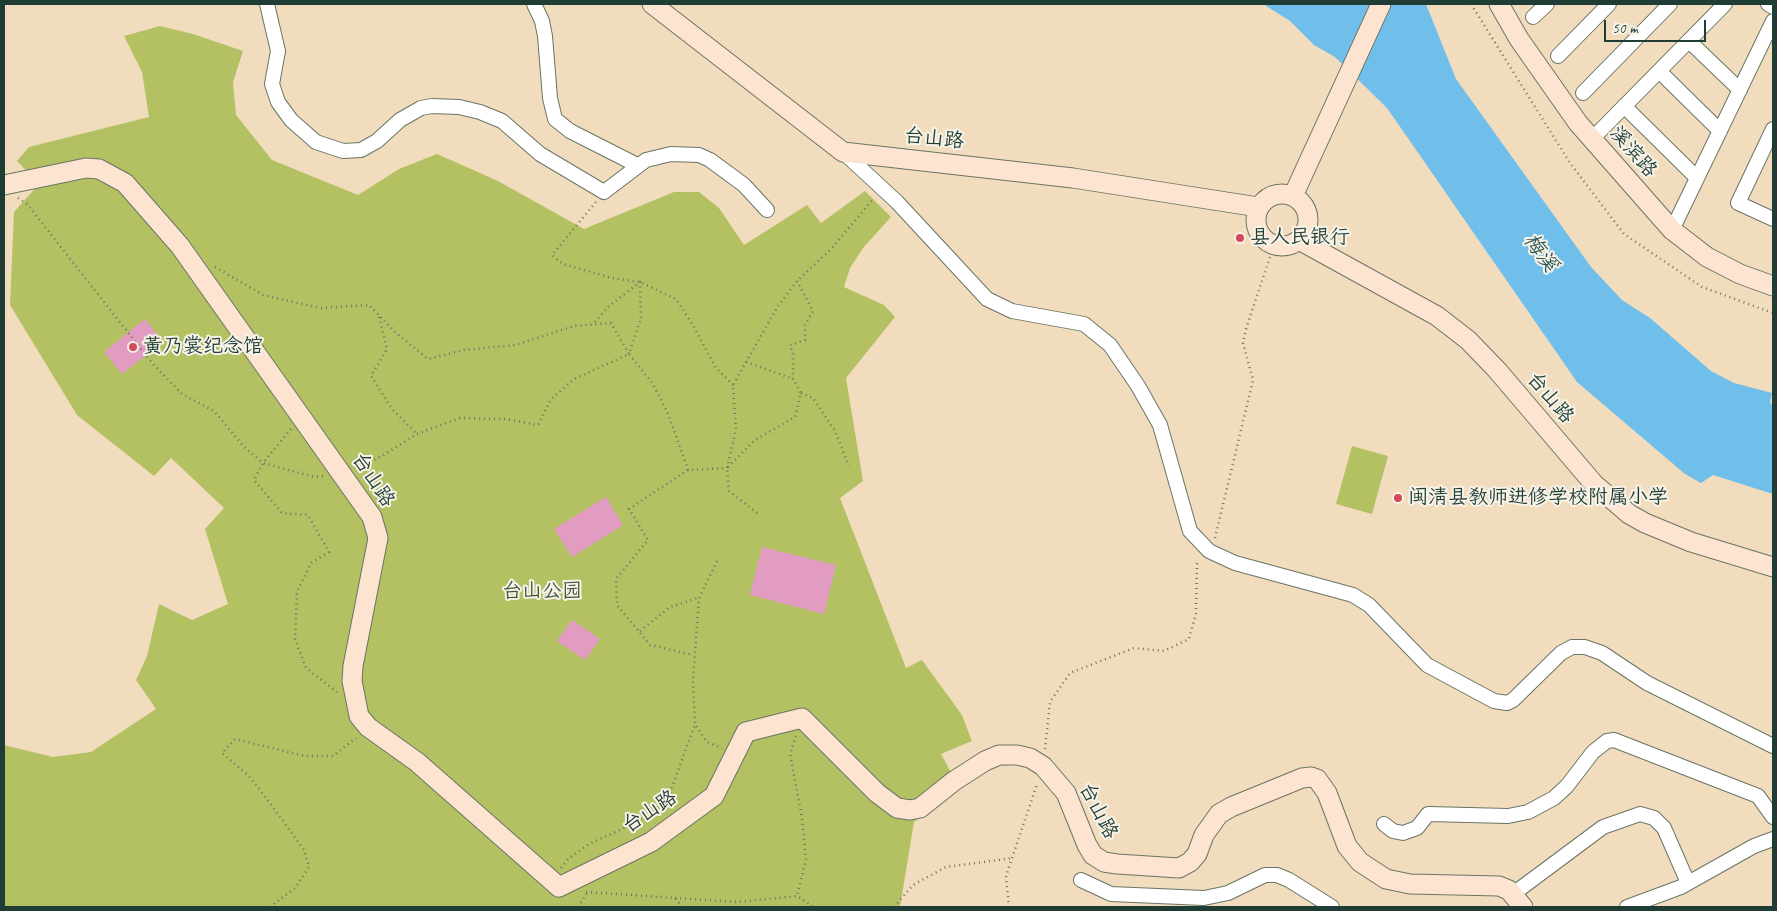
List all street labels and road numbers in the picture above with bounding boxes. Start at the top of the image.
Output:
street label: 溪滨路 [1604,121,1662,183]
street label: 台山路 [903,124,965,154]
street label: 台山路 [1522,367,1578,429]
street label: 台山路 [347,448,399,512]
street label: 台山路 [1074,779,1122,843]
street label: 台山路 [618,786,682,838]

